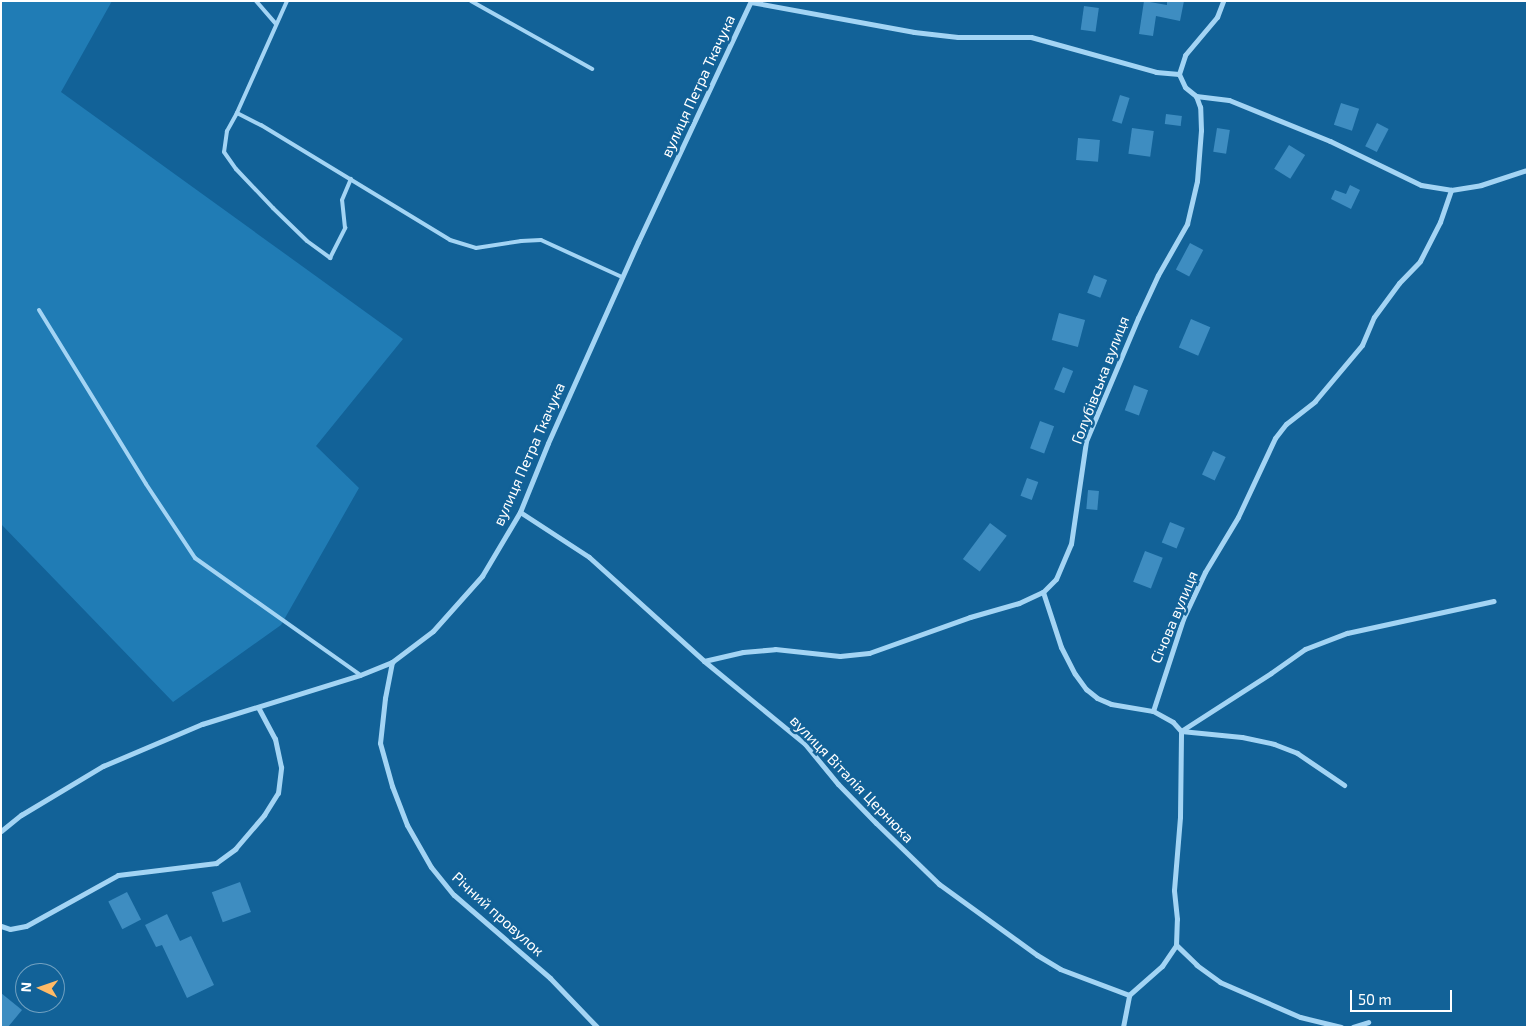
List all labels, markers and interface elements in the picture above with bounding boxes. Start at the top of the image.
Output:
street label: вулиця Петра Ткачука [657,12,739,160]
street label: Голубівська вулиця [1067,313,1133,447]
street label: вулиця Петра Ткачука [489,380,569,528]
street label: Січова вулиця [1146,568,1202,666]
street label: вулиця Віталія Цернюка [787,712,917,846]
street label: Річний провулок [449,868,547,960]
north arrow [15,963,65,1013]
scale bar [1353,980,1456,1012]
text: N [17,982,34,993]
text: 50 m [1358,990,1392,1008]

